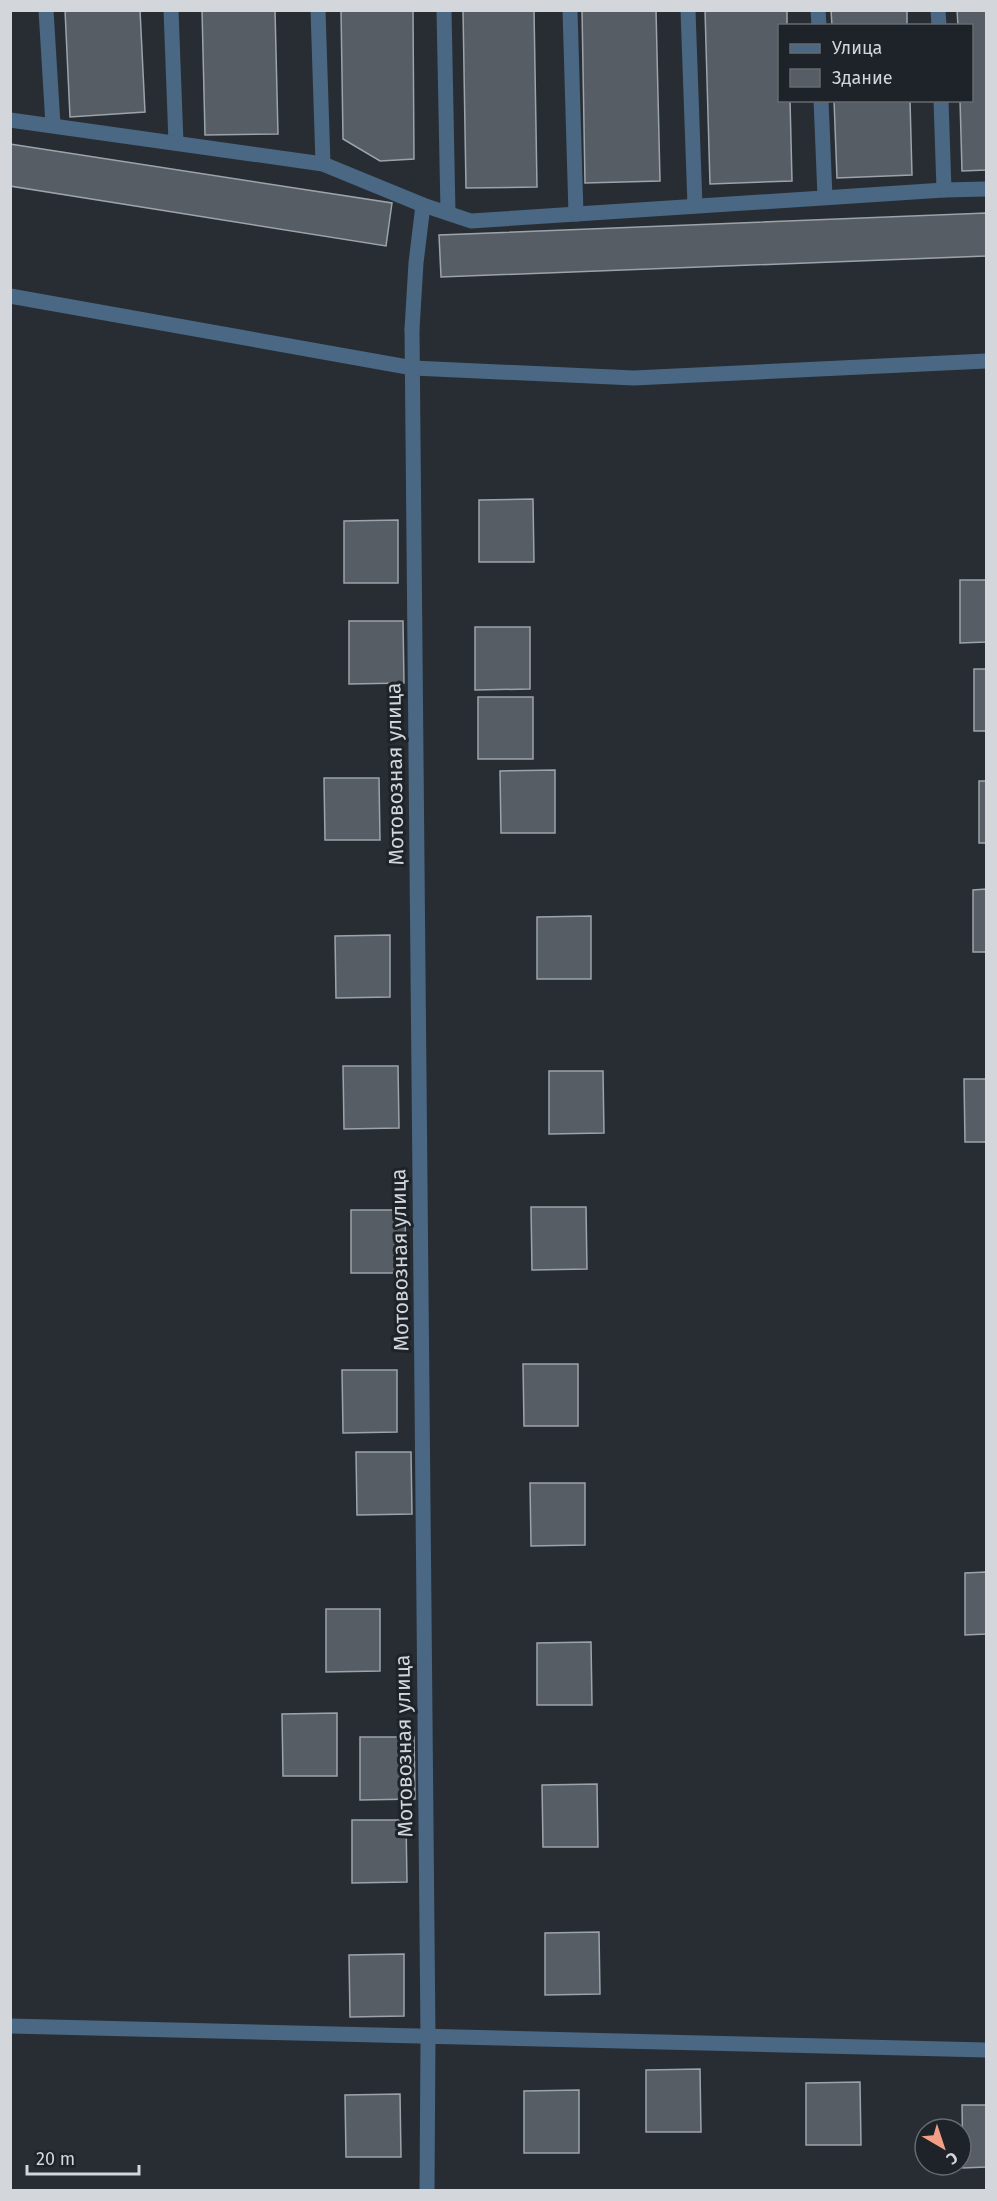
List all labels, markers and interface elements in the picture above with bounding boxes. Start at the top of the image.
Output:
legend [778,24,973,102]
text: Улица [832,37,882,59]
text: Здание [832,67,893,89]
street label: Мотовозная улица [380,682,410,866]
street label: Мотовозная улица [385,1168,415,1352]
street label: Мотовозная улица [389,1654,419,1838]
north arrow [913,2117,973,2177]
scale bar [27,2138,140,2176]
text: 20 m [36,2148,75,2170]
text: С [942,2148,962,2169]

